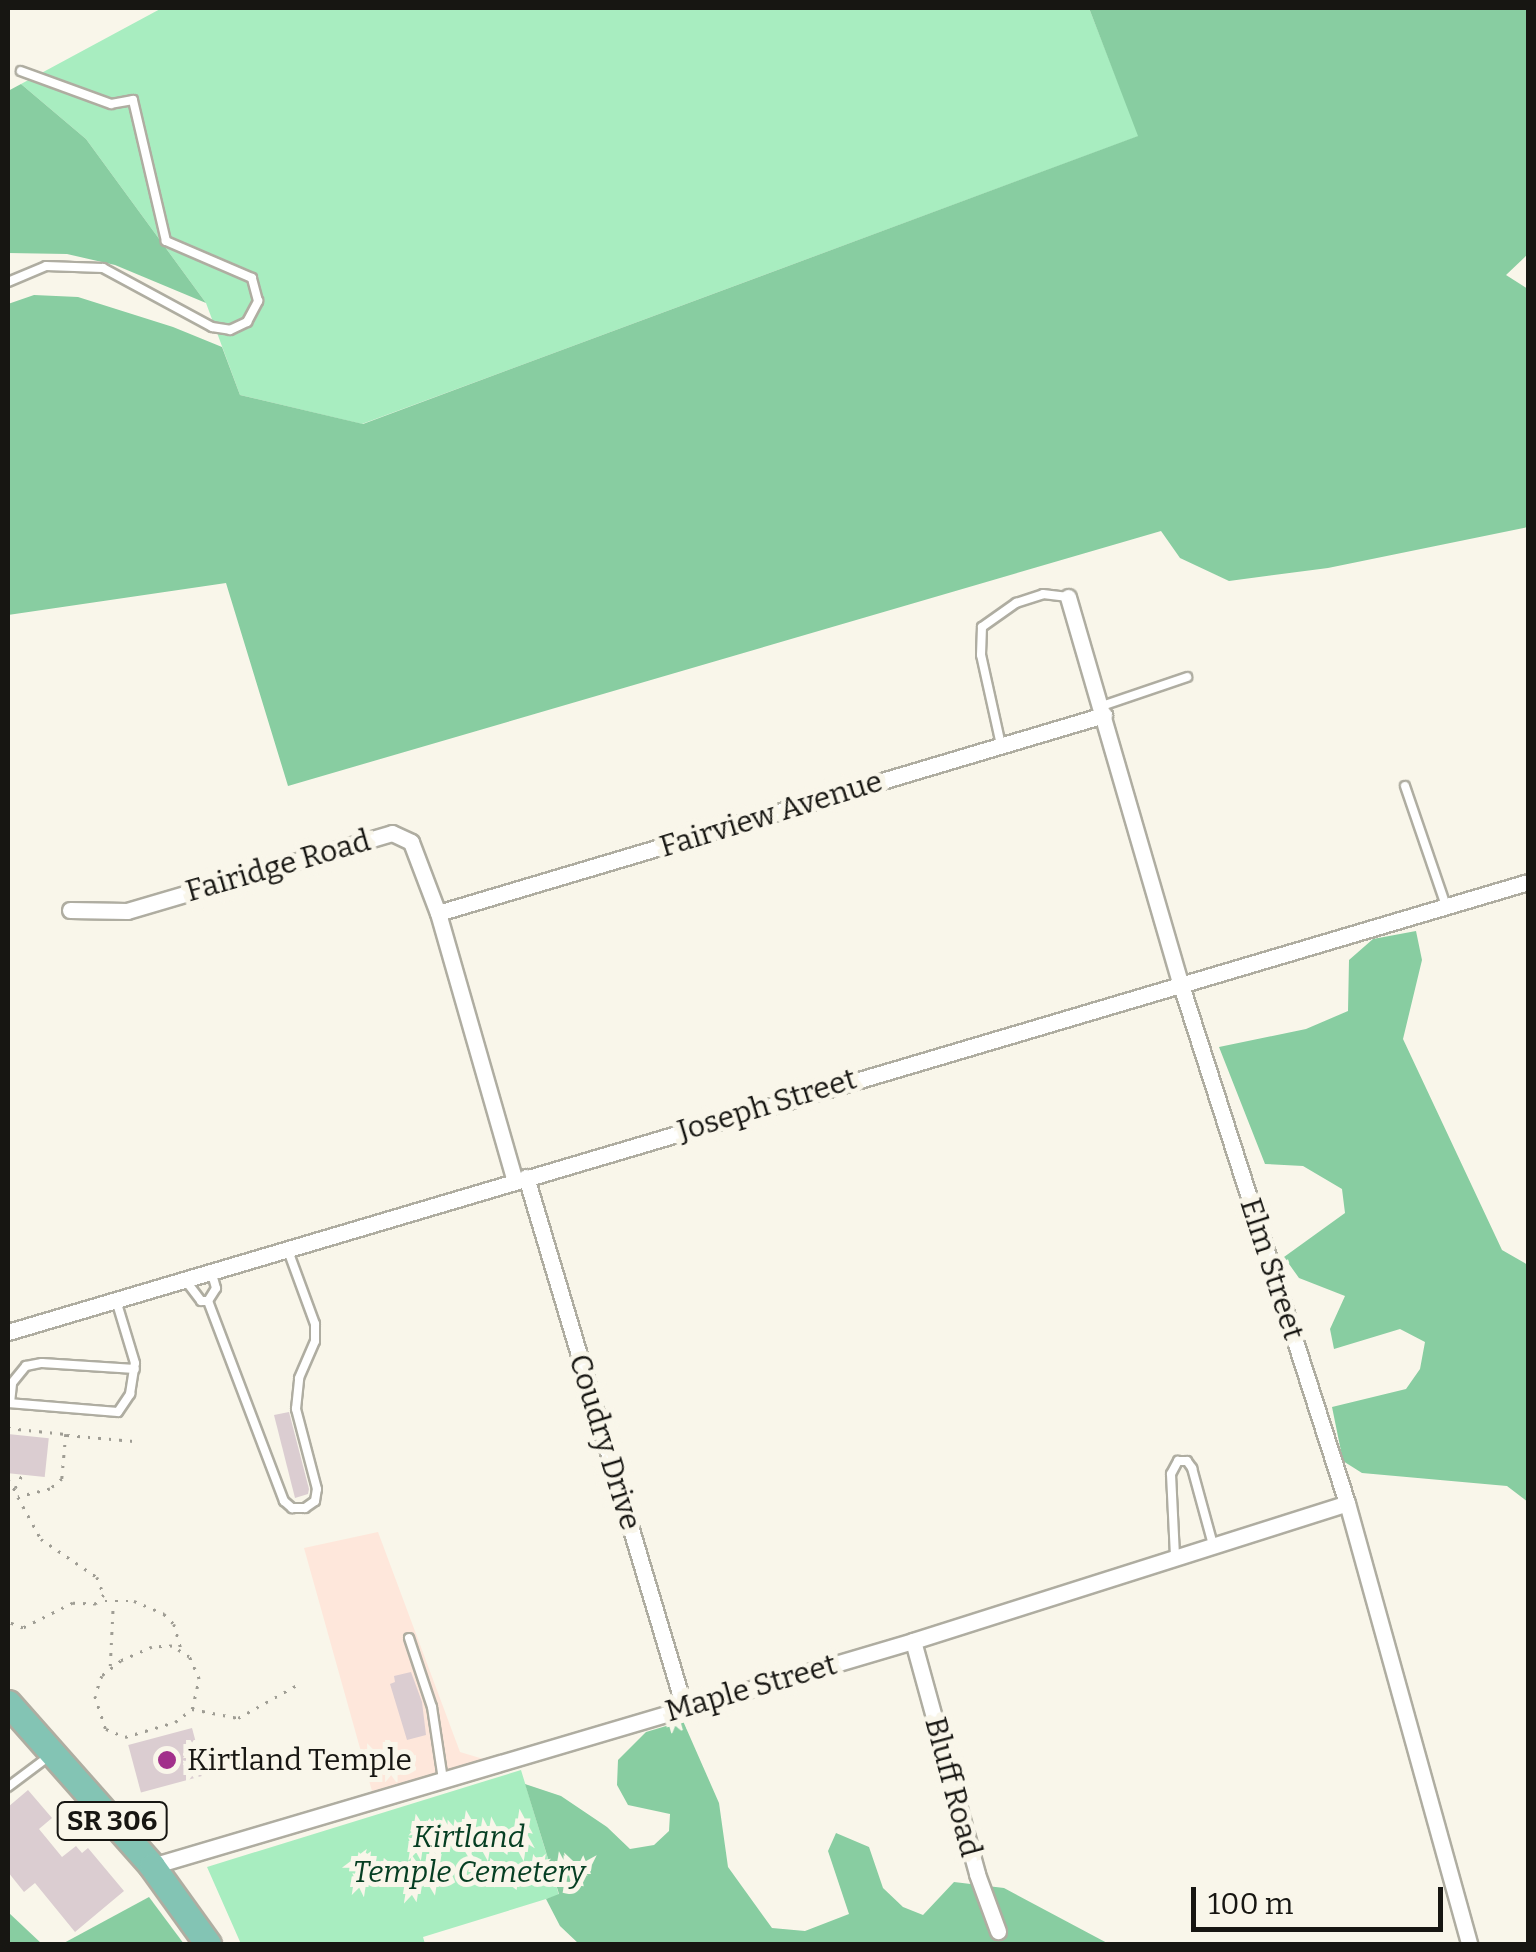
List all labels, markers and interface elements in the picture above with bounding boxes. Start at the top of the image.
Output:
street label: Fairview Avenue [655,763,887,865]
street label: Fairidge Road [182,822,374,910]
street label: Joseph Street [673,1061,861,1149]
street label: Elm Street [1232,1194,1312,1344]
street label: Coudry Drive [561,1350,649,1534]
street label: Maple Street [661,1646,841,1730]
street label: Bluff Road [917,1713,989,1861]
place label: Kirtland Temple [187,1742,412,1778]
marker: Kirtland Temple [156,1749,178,1771]
road number: SR 306 [54,1798,170,1844]
park label: Kirtland Temple Cemetery [353,1819,585,1890]
scale bar [1196,1867,1448,1929]
text: 100 m [1208,1886,1293,1922]

